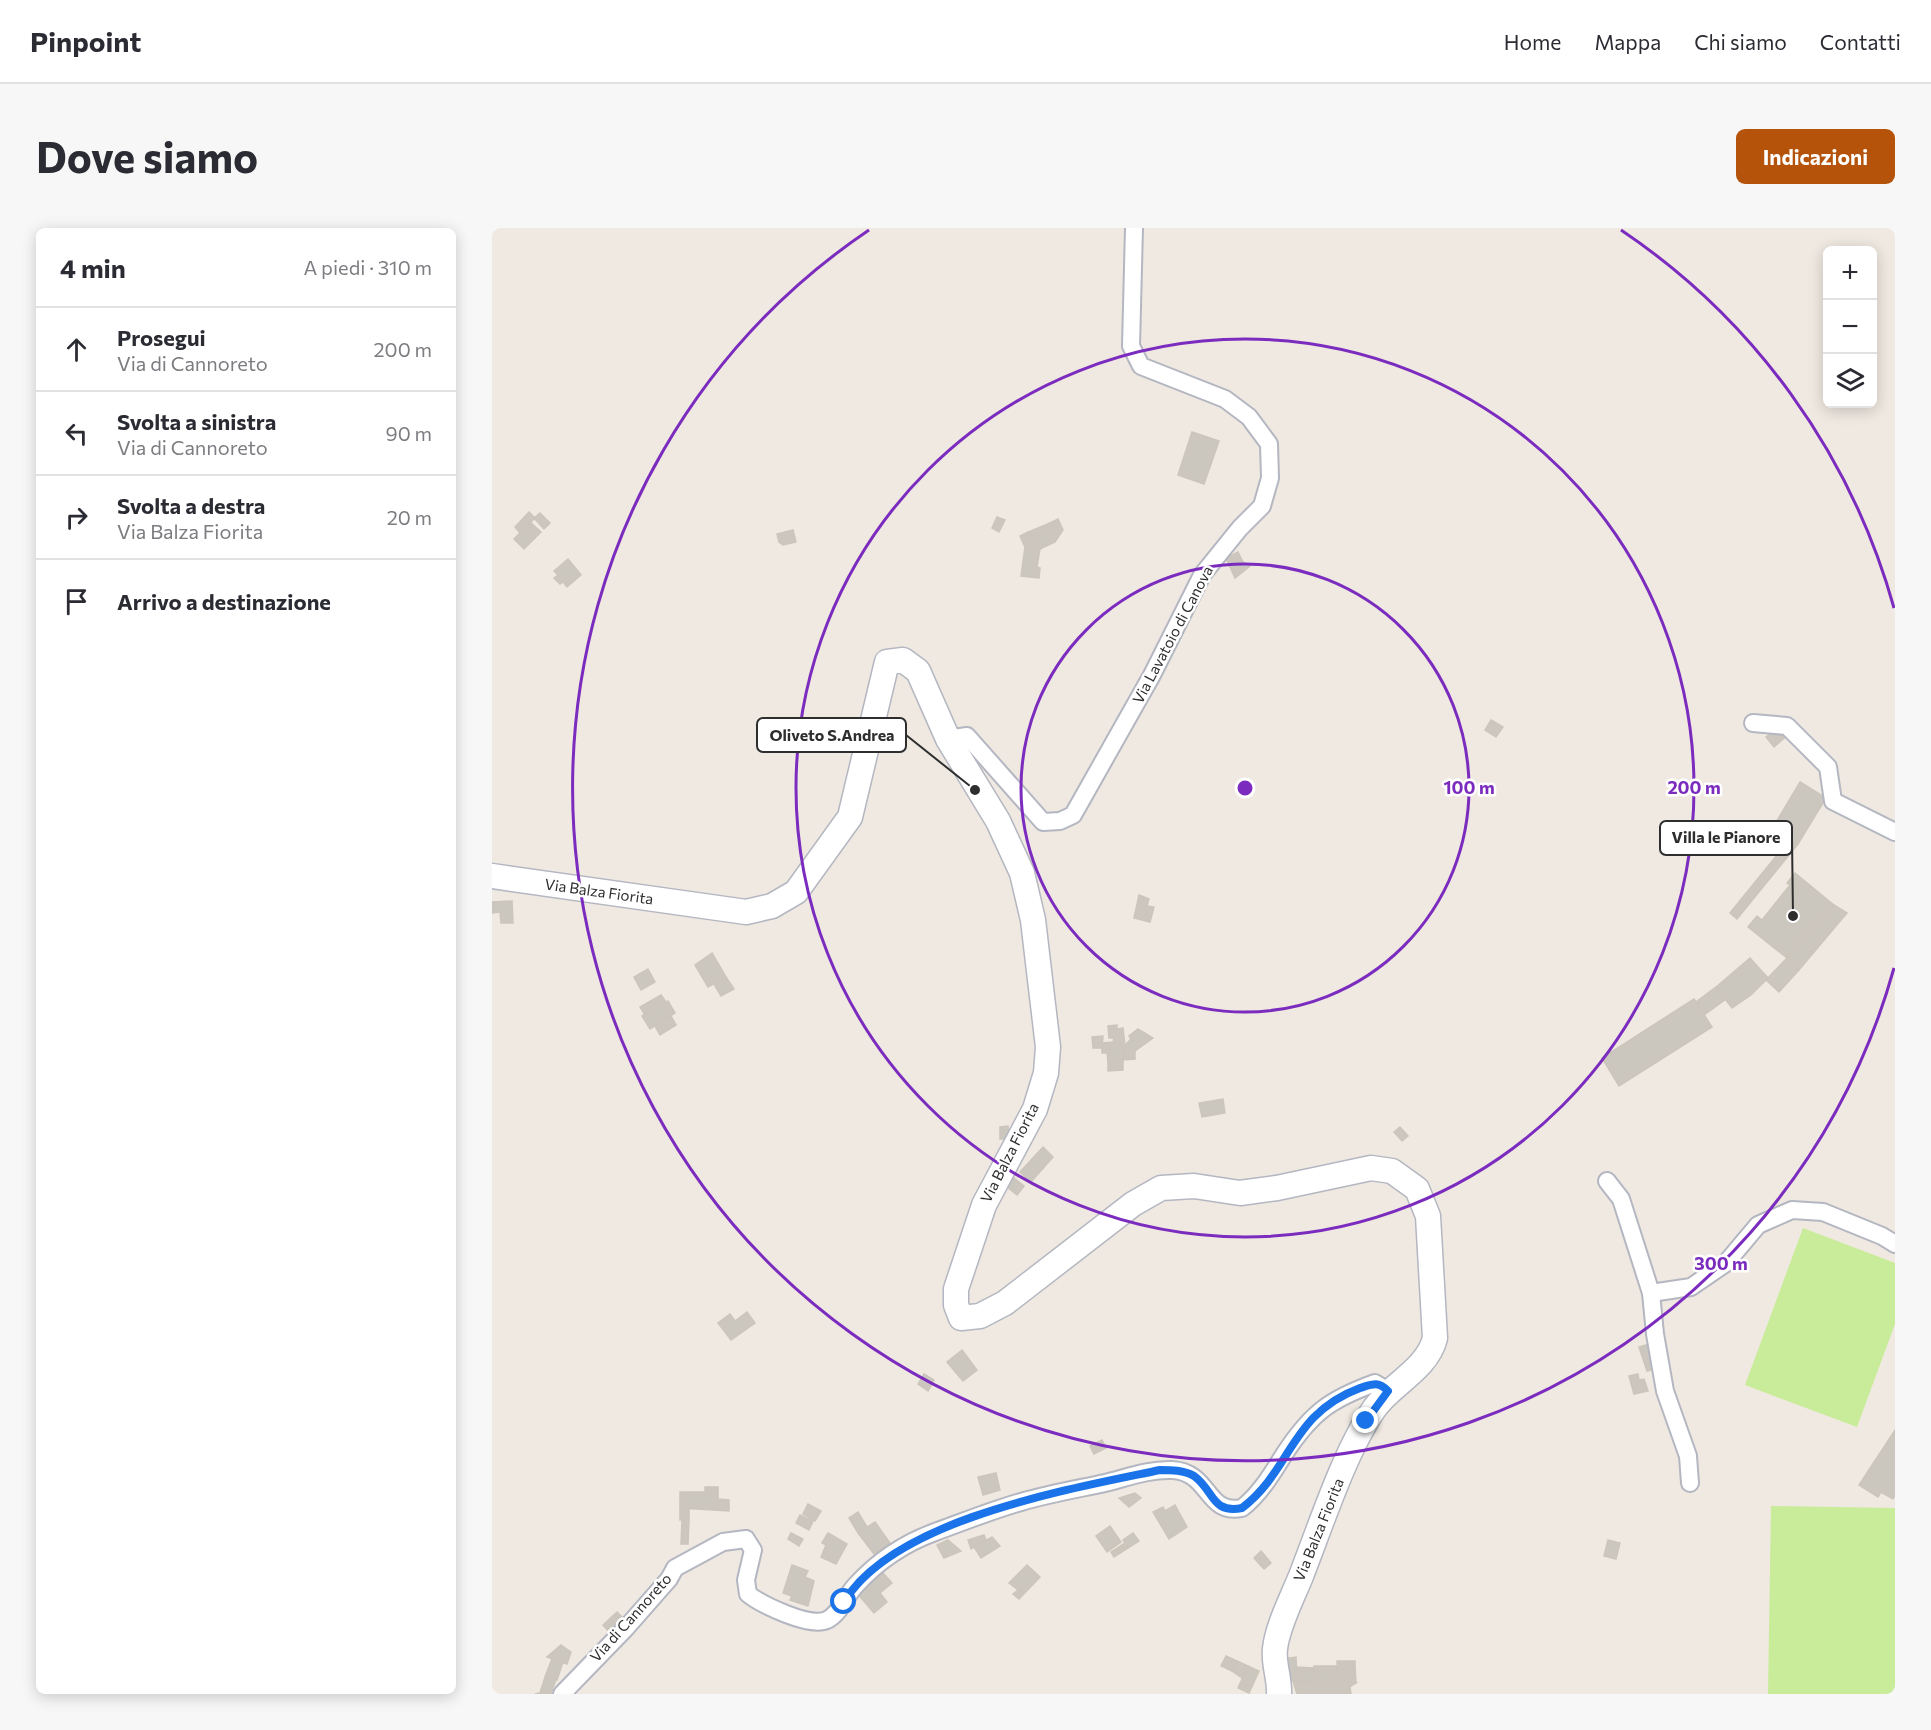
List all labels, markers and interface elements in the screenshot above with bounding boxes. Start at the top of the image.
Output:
text: Pinpoint [30,24,141,58]
text: Home [1504,29,1561,54]
text: Mappa [1594,29,1661,54]
text: Chi siamo [1694,29,1787,54]
text: Contatti [1820,29,1901,54]
button: Indicazioni [1736,129,1895,184]
text: Dove siamo [36,130,258,182]
map controls [1823,246,1877,408]
button: + [1823,246,1877,300]
text: 4 min [60,252,126,283]
text: A piedi · 310 m [303,255,432,279]
button: − [1823,300,1877,354]
text: Prosegui [117,324,206,351]
icon: ahead [60,333,93,366]
text: 200 m [374,337,432,361]
text: Via di Cannoreto [117,351,268,375]
button: layers [1823,354,1877,408]
text: Svolta a sinistra [117,408,276,435]
icon: left [60,417,93,450]
text: 90 m [386,421,432,445]
text: Via di Cannoreto [117,435,268,459]
text: Svolta a destra [117,492,265,519]
icon: right [60,501,93,534]
text: 20 m [387,505,432,529]
text: Via Balza Fiorita [117,519,263,543]
street label: Via Lavatoio di Canova [1128,563,1216,706]
icon: arrive [60,585,93,618]
text: Arrivo a destinazione [117,588,331,615]
callout: Oliveto S.Andrea [757,718,906,752]
text: Oliveto S.Andrea [769,725,895,744]
text: 100 m [1443,776,1495,798]
text: 200 m [1667,776,1721,798]
centre of rings [1235,778,1255,798]
callout: Villa le Pianore [1660,821,1792,855]
text: Villa le Pianore [1672,827,1780,846]
street label: Via Balza Fiorita [544,874,655,908]
street label: Via Balza Fiorita [976,1100,1042,1205]
text: 300 m [1694,1252,1748,1274]
route end [1352,1407,1378,1433]
street label: Via Balza Fiorita [1289,1475,1347,1584]
street label: Via di Cannoreto [586,1569,675,1665]
route start [830,1588,856,1614]

